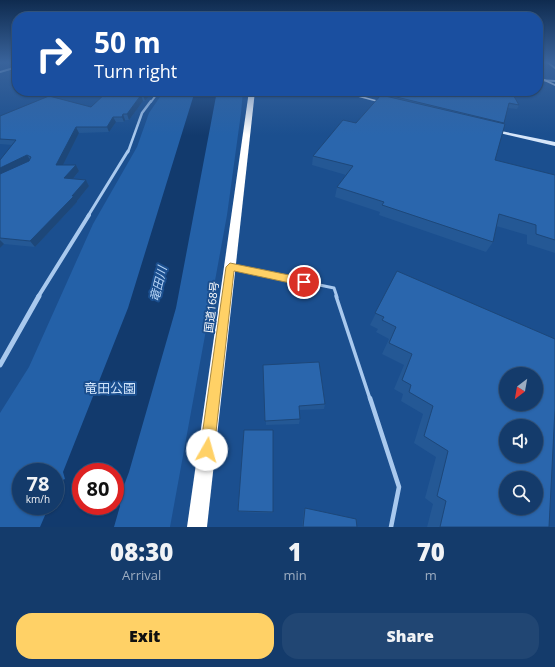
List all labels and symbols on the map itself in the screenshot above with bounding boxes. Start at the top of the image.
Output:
water label: 竜田川 [145,263,171,304]
pin [287,265,321,299]
street label: 国道168号 [200,280,222,334]
north arrow [499,367,543,411]
park label: 竜田公園 [84,379,136,397]
position arrow [186,429,228,471]
speed limit sign: 80 [72,463,124,515]

